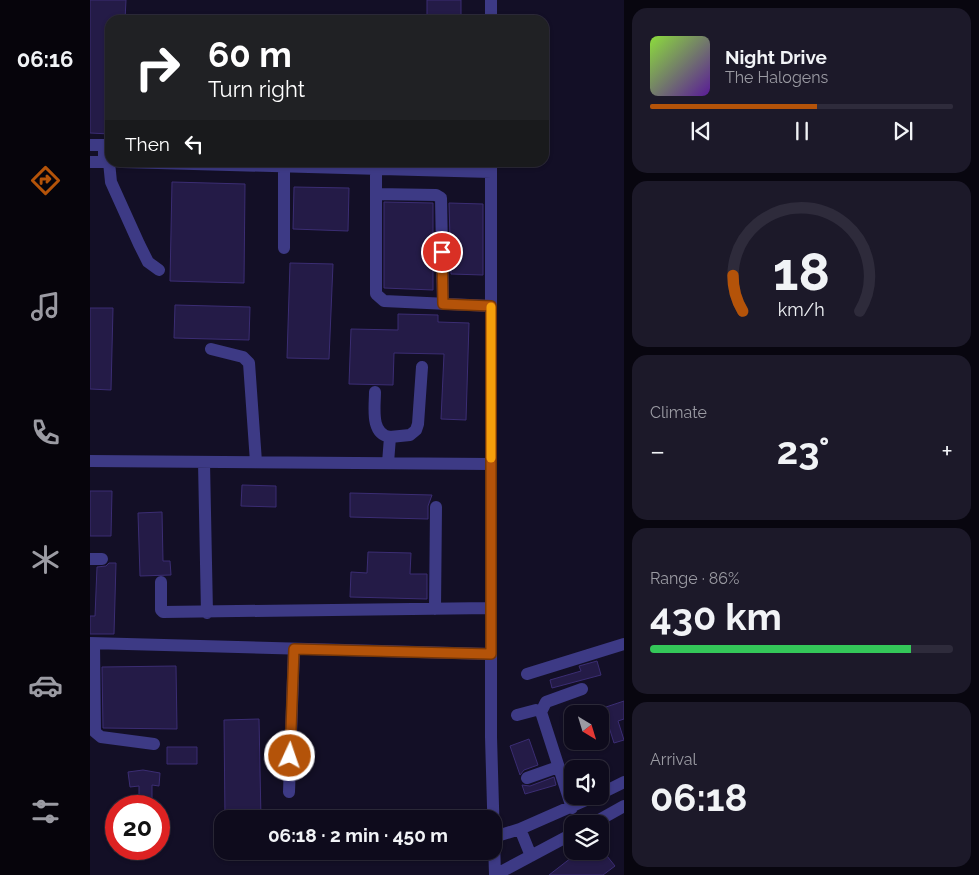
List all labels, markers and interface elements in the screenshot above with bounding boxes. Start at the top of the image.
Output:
text: 60 m [208,34,292,75]
icon: right [125,35,190,100]
text: 06:16 [17,46,73,72]
text: Night Drive [725,46,827,68]
text: The Halogens [725,68,828,87]
text: Turn right [208,76,305,102]
icon: previous [687,117,715,145]
icon: pause [788,117,816,145]
icon: next [889,117,917,145]
icon: left [180,130,208,158]
text: Then [125,133,170,155]
icon: directions [28,163,63,198]
pin [421,231,463,273]
icon: arrive [428,238,456,266]
text: 18 [773,241,830,302]
icon: music [28,289,63,324]
text: km/h [778,299,825,320]
text: Climate [650,403,707,422]
icon: phone [28,415,63,450]
text: 23° [777,428,830,473]
text: − [650,435,665,468]
text: + [941,435,953,468]
icon: climate [28,542,63,577]
text: Range · 86% [650,569,739,588]
text: 430 km [650,594,782,639]
icon: car [28,668,63,703]
north arrow [564,705,609,750]
map controls [564,705,609,860]
position arrow [263,729,315,781]
text: Arrival [650,750,697,769]
button: sound [564,760,609,805]
text: 06:18 [650,775,748,820]
icon: filters [28,794,63,829]
speed limit sign: 20 [105,795,170,860]
button: layers [564,815,609,860]
text: 06:18 · 2 min · 450 m [268,824,448,846]

